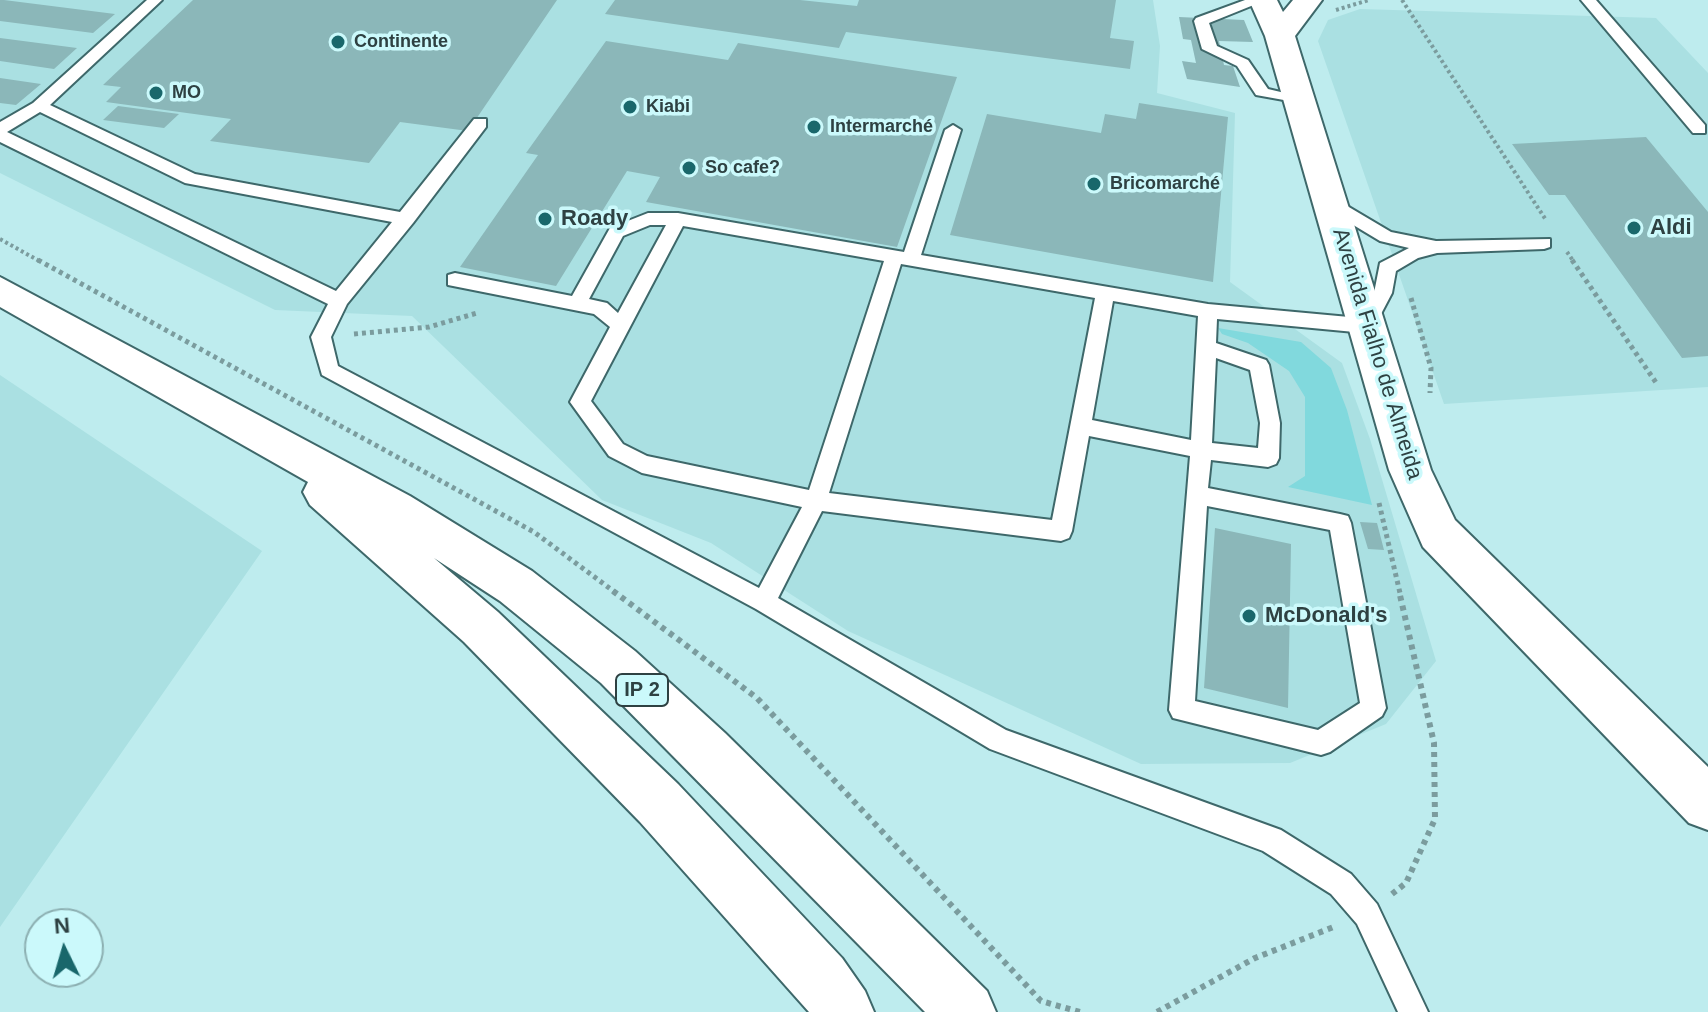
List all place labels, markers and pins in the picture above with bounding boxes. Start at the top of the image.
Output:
place label: Continente [354,31,448,53]
marker: Continente [329,33,347,51]
place label: MO [172,82,201,104]
marker: MO [147,84,165,102]
place label: Kiabi [646,96,690,118]
marker: Kiabi [621,98,639,116]
place label: Intermarché [830,116,933,138]
marker: Intermarché [805,118,823,136]
place label: So cafe? [705,157,780,179]
marker: So cafe? [680,159,698,177]
place label: Bricomarché [1110,173,1220,195]
marker: Bricomarché [1085,175,1103,193]
place label: Roady [561,206,628,232]
marker: Roady [536,210,554,228]
place label: Aldi [1650,215,1692,241]
marker: Aldi [1625,219,1643,237]
place label: McDonald's [1265,603,1388,629]
marker: McDonald's [1240,607,1258,625]

